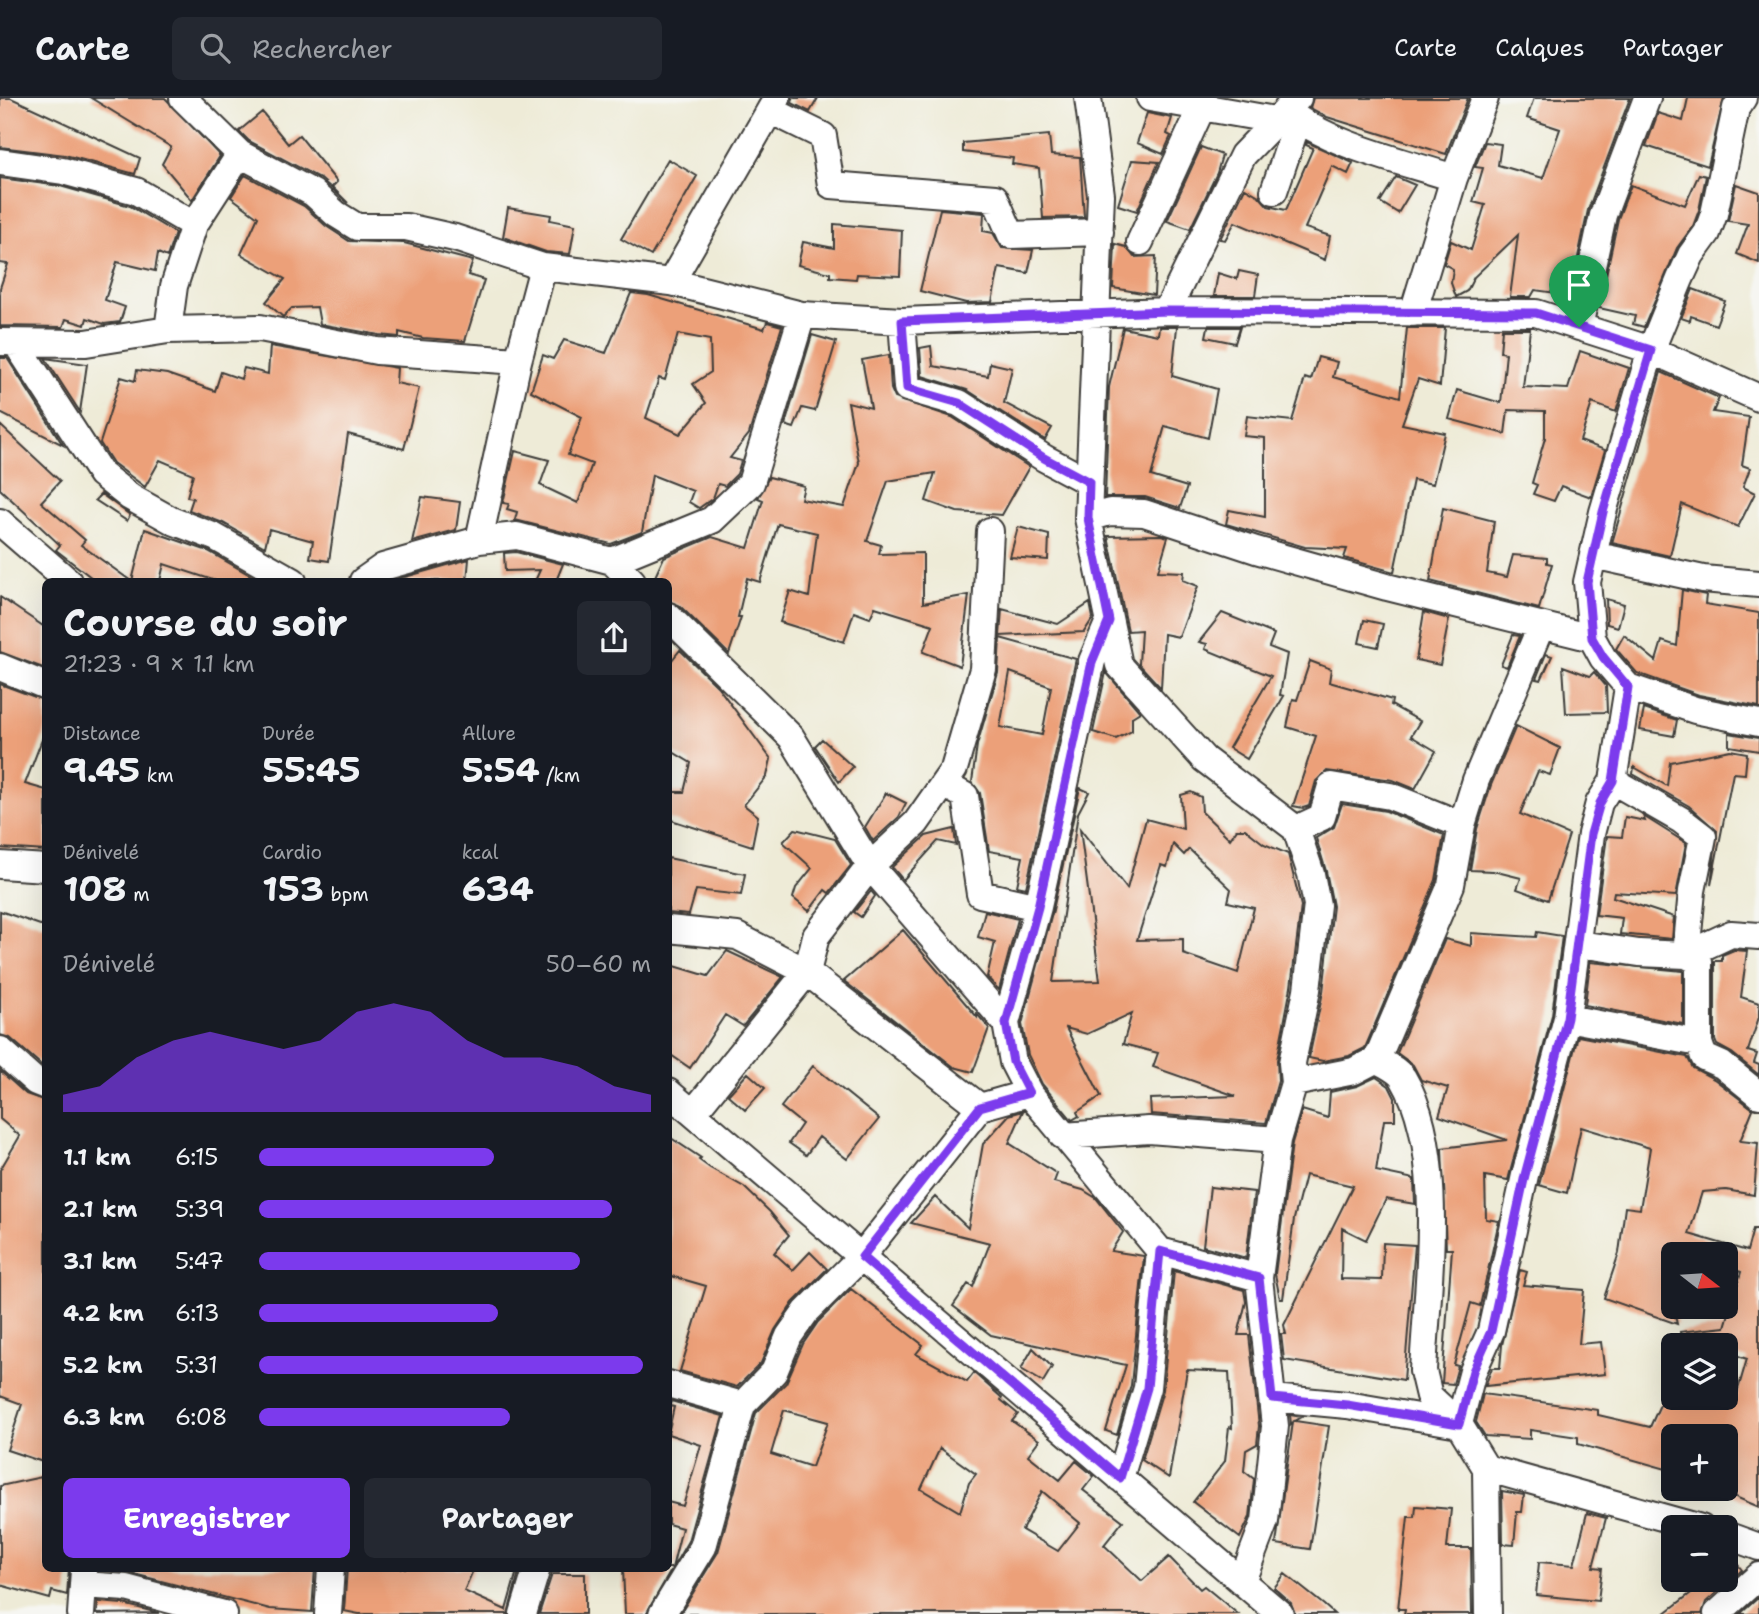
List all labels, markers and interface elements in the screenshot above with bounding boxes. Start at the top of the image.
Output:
search box [172,17,662,80]
text: Carte [35,26,130,71]
icon: search [196,29,234,67]
text: Rechercher [252,31,393,66]
text: Carte [1394,32,1457,64]
text: Calques [1495,32,1585,64]
text: Partager [1623,32,1724,64]
pin [1549,255,1609,327]
icon: arrive [1560,266,1598,304]
text: Course du soir [63,597,348,648]
button: share [577,601,651,675]
text: 21:23 · 9 × 1.1 km [63,649,255,679]
text: Distance [63,721,141,746]
text: Durée [262,721,315,746]
text: Allure [462,721,516,746]
text: 9.45 [63,746,140,793]
text: 55:45 [262,746,361,793]
text: 5:54 [462,746,540,793]
text: km [140,763,174,788]
text: /km [540,763,580,788]
text: Dénivelé [63,840,139,865]
text: Cardio [262,840,322,865]
text: kcal [462,840,499,865]
text: 108 [63,865,127,912]
text: 153 [262,865,324,912]
text: 634 [462,865,534,912]
text: m [127,882,150,907]
text: bpm [324,882,369,907]
text: Dénivelé [63,949,155,979]
text: 50–60 m [546,949,651,979]
text: 1.1 km [63,1142,131,1172]
text: 6:15 [175,1142,218,1172]
text: 2.1 km [63,1194,137,1224]
text: 5:39 [175,1194,224,1224]
north arrow [1661,1242,1738,1320]
map controls [1661,1242,1738,1592]
text: 3.1 km [63,1246,137,1276]
text: 5:47 [175,1246,224,1276]
text: 4.2 km [63,1298,144,1328]
text: 6:13 [175,1298,220,1328]
button: layers [1661,1333,1738,1410]
text: 5.2 km [63,1350,143,1380]
text: 5:31 [175,1350,218,1380]
text: 6.3 km [63,1402,145,1432]
text: 6:08 [175,1402,228,1432]
button: + [1661,1424,1738,1501]
button: Enregistrer [63,1478,350,1558]
button: Partager [364,1478,651,1558]
button: − [1661,1515,1738,1592]

